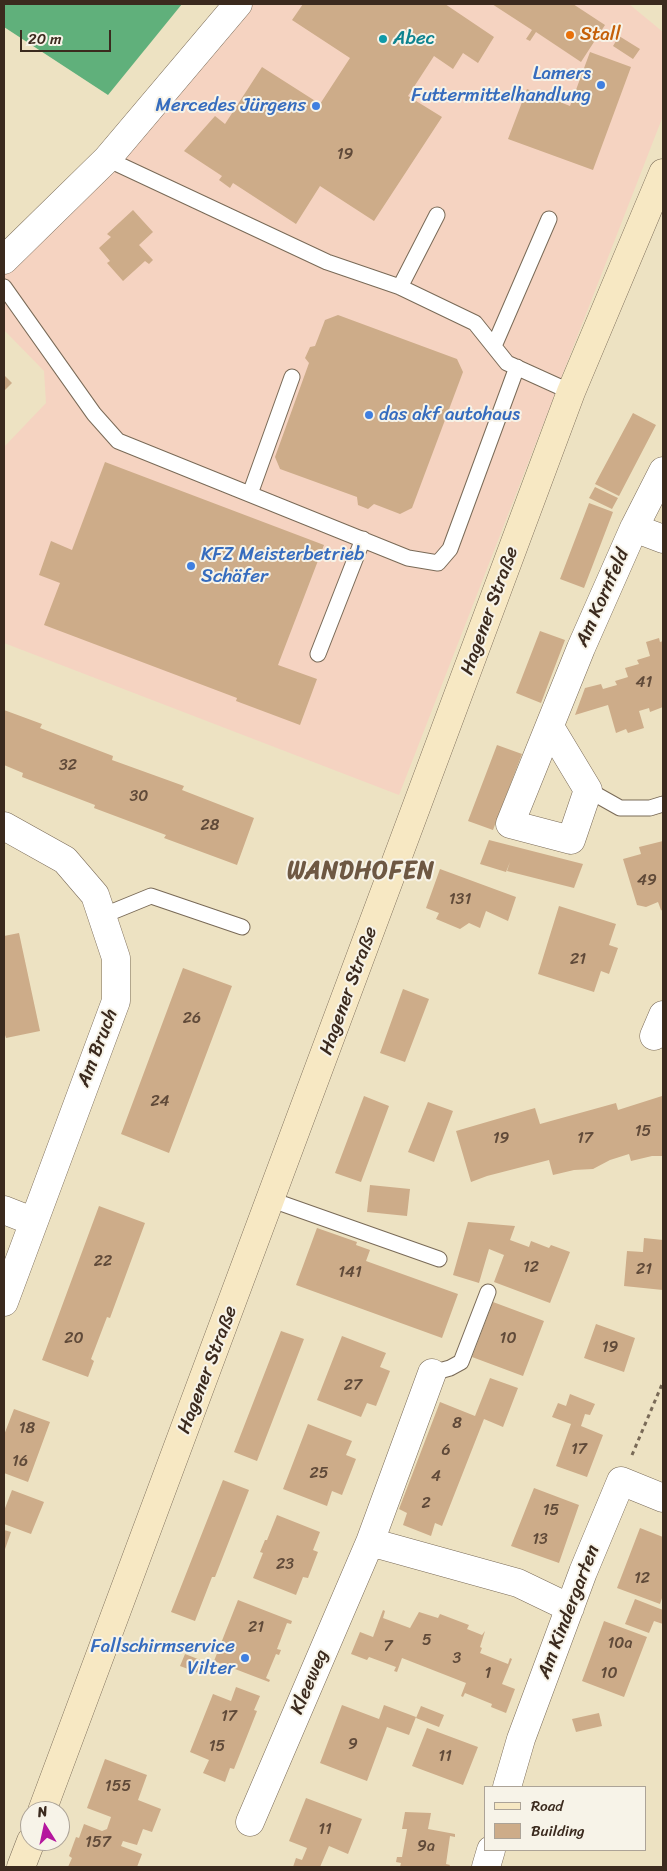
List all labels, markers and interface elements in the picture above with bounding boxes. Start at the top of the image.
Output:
scale bar [22,20,114,52]
place label: Stall [580,24,621,46]
text: 20 m [28,26,62,52]
place label: Abec [393,28,435,50]
marker: Stall [564,29,576,41]
marker: Abec [377,33,389,45]
place label: Lamers Futtermittelhandlung [411,63,591,107]
marker: Lamers Futtermittelhandlung [595,79,607,91]
place label: Mercedes Jürgens [156,95,306,117]
marker: Mercedes Jürgens [310,100,322,112]
house number: 19 [337,145,353,165]
place label: das akf autohaus [379,404,520,426]
marker: das akf autohaus [363,409,375,421]
place label: KFZ Meisterbetrieb Schäfer [201,544,364,588]
street label: Hagener Straße [456,544,524,678]
street label: Am Kornfeld [571,546,635,650]
marker: KFZ Meisterbetrieb Schäfer [185,560,197,572]
house number: 41 [636,673,652,693]
house number: 32 [59,756,77,776]
house number: 30 [130,787,148,807]
house number: 28 [201,816,219,836]
district label: WANDHOFEN [286,858,436,886]
house number: 49 [637,871,657,891]
house number: 131 [449,890,471,910]
street label: Hagener Straße [315,924,383,1058]
house number: 21 [570,950,586,970]
street label: Am Bruch [73,1006,123,1090]
house number: 26 [183,1009,201,1029]
house number: 24 [150,1092,170,1112]
house number: 15 [635,1122,651,1142]
house number: 19 [493,1129,509,1149]
house number: 17 [577,1129,593,1149]
house number: 22 [94,1252,112,1272]
house number: 12 [523,1258,539,1278]
house number: 21 [636,1260,652,1280]
house number: 141 [338,1263,362,1283]
street label: Hagener Straße [173,1303,243,1437]
house number: 20 [64,1329,84,1349]
house number: 10 [500,1329,516,1349]
house number: 19 [602,1338,618,1358]
house number: 27 [344,1376,362,1396]
house number: 8 [452,1414,462,1434]
house number: 18 [19,1419,35,1439]
house number: 17 [571,1440,587,1460]
house number: 6 [441,1441,451,1461]
house number: 16 [12,1452,28,1472]
house number: 25 [309,1464,329,1484]
house number: 4 [431,1467,441,1487]
house number: 2 [421,1494,431,1514]
house number: 15 [543,1501,559,1521]
house number: 13 [532,1530,548,1550]
street label: Am Kindergarten [533,1542,605,1682]
house number: 23 [276,1555,294,1575]
house number: 12 [634,1569,650,1589]
house number: 21 [248,1618,264,1638]
house number: 5 [422,1631,432,1651]
house number: 10a [607,1634,633,1654]
place label: Fallschirmservice Vilter [90,1636,235,1680]
house number: 7 [383,1637,393,1657]
street label: Kleeweg [286,1646,334,1718]
house number: 3 [453,1649,461,1669]
marker: Fallschirmservice Vilter [239,1652,251,1664]
house number: 1 [485,1664,491,1684]
house number: 10 [601,1664,617,1684]
house number: 17 [221,1707,237,1727]
house number: 9 [348,1735,358,1755]
house number: 15 [209,1737,225,1757]
house number: 11 [438,1747,452,1767]
house number: 155 [105,1777,131,1797]
legend [484,1786,647,1851]
text: Road [531,1793,563,1819]
text: N [36,1799,49,1825]
north arrow [20,1801,70,1851]
text: Building [531,1818,585,1844]
house number: 11 [318,1820,332,1840]
house number: 157 [85,1833,111,1853]
house number: 9a [417,1837,435,1857]

